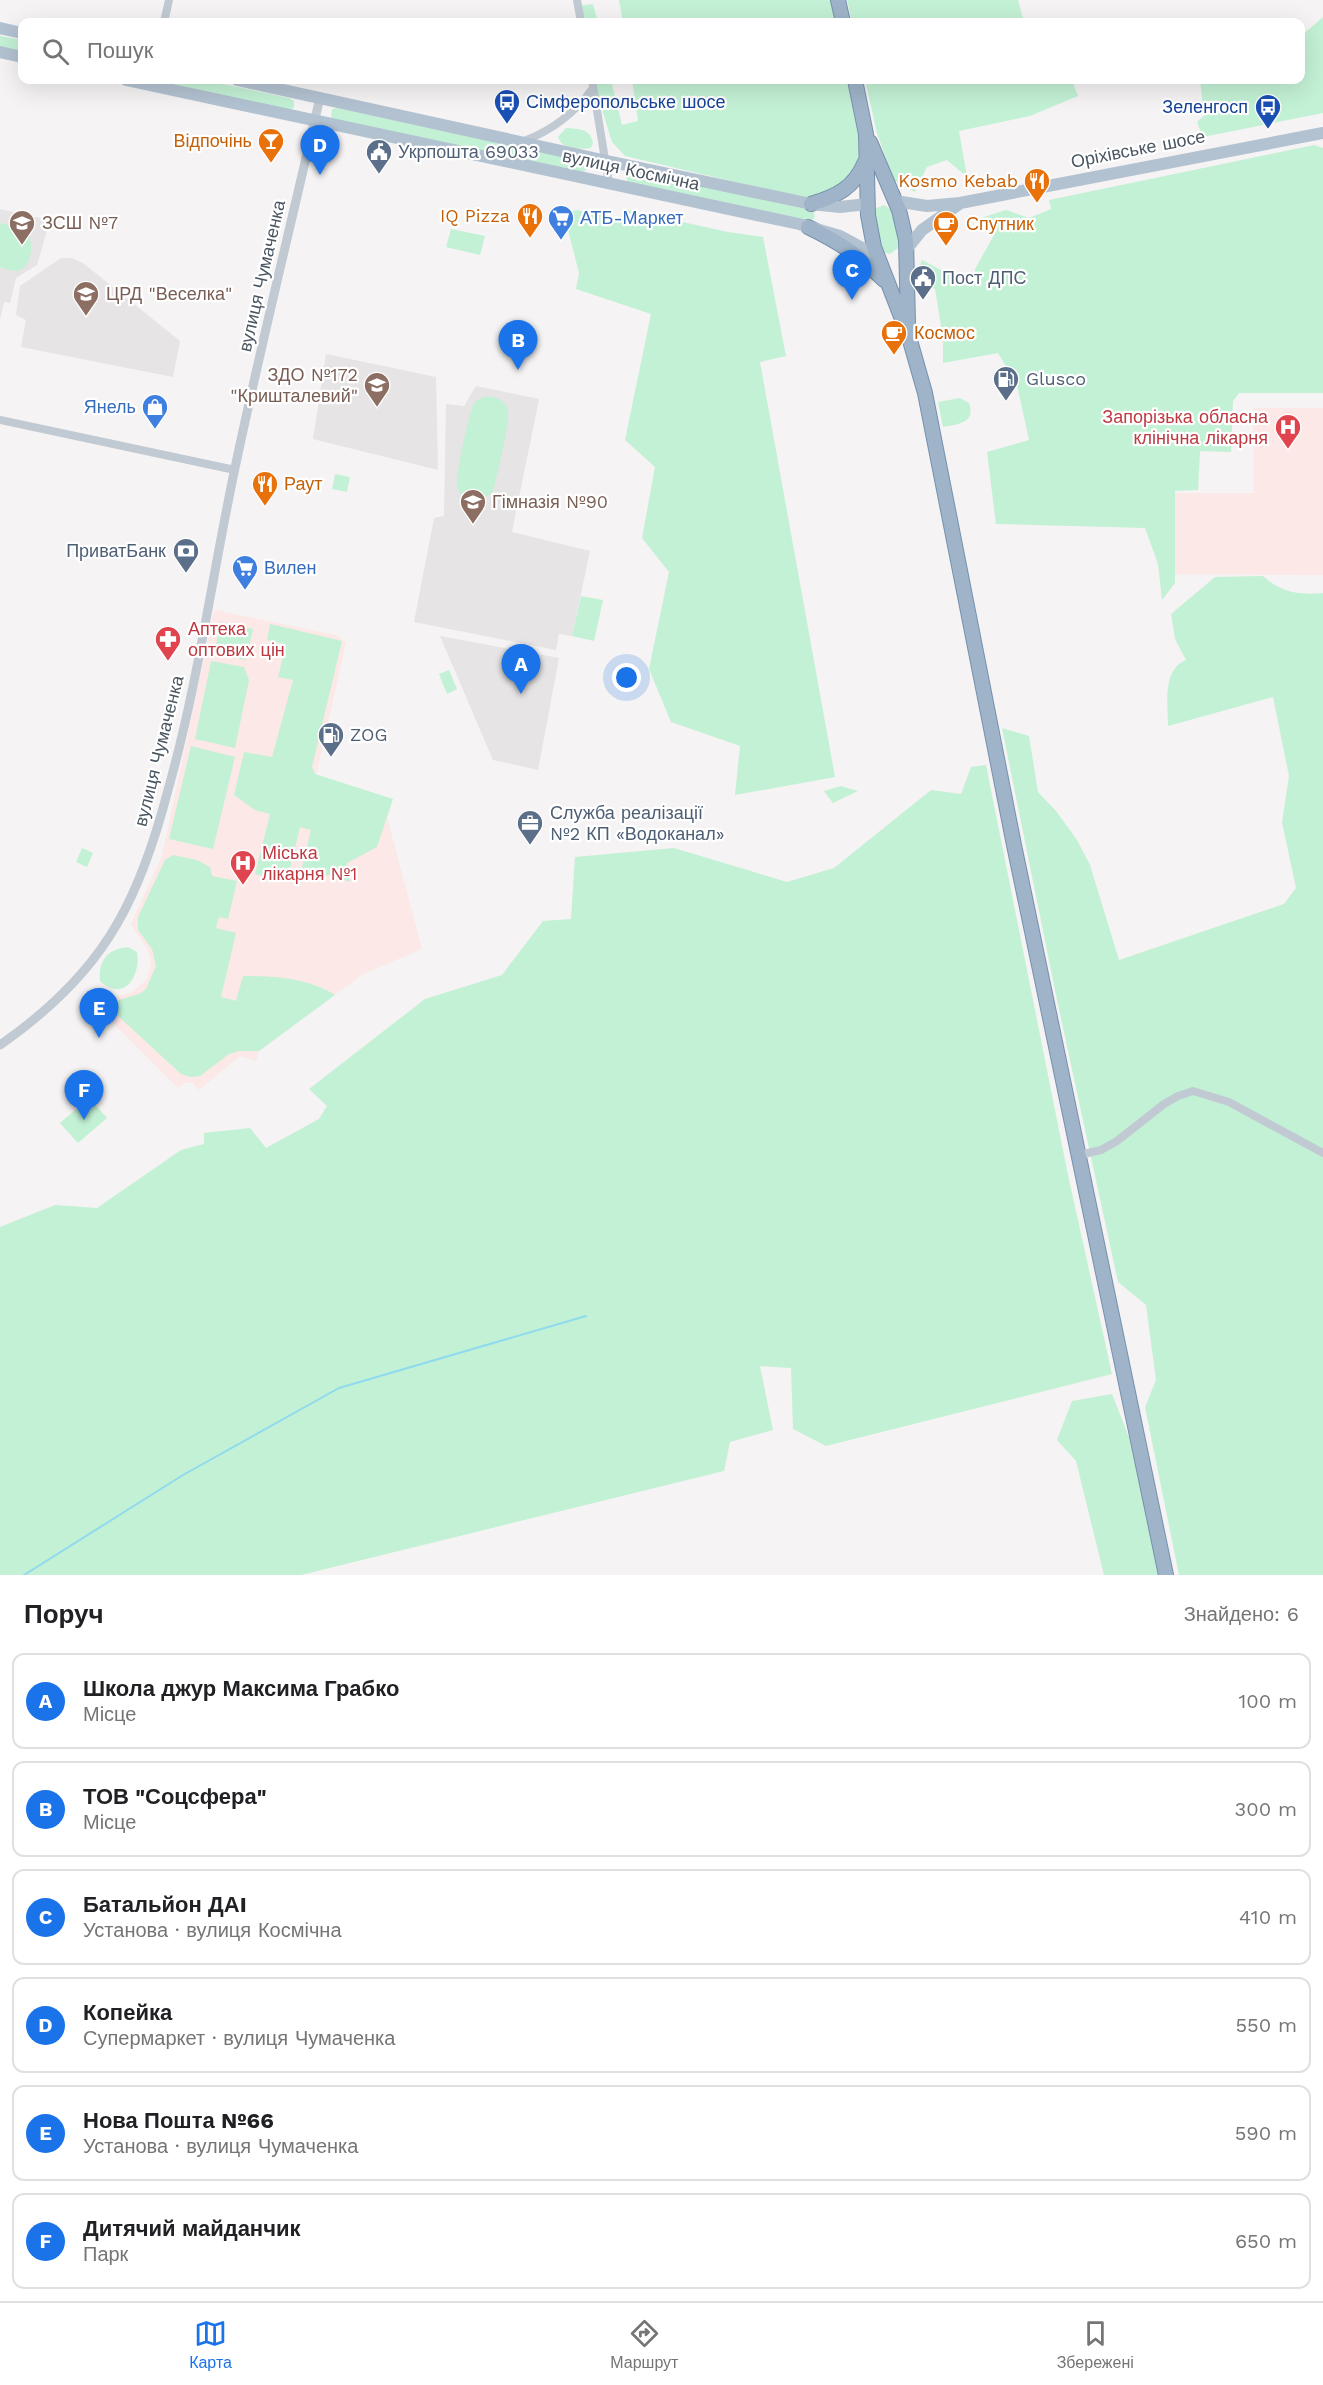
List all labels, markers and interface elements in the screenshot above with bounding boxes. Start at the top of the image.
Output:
search box [18,18,1305,84]
icon: search [39,35,72,68]
text: Пошук [87,38,153,63]
bus stop icon: Сімферопольське шосе [492,87,522,125]
place label: Сімферопольське шосе [526,91,726,112]
bus stop icon: Зеленгосп [1253,92,1283,130]
place label: Зеленгосп [1162,96,1248,117]
street label: Оріхівське шосе [1069,125,1207,172]
bar icon: Відпочінь [256,126,286,164]
pin: D [300,126,340,175]
place label: Відпочінь [173,130,252,151]
public building icon: Укрпошта 69033 [364,137,394,175]
place label: Укрпошта 69033 [398,141,539,162]
street label: вулиця Космічна [561,145,703,195]
restaurant icon: Kosmo Kebab [1022,166,1052,204]
place label: Kosmo Kebab [898,170,1018,191]
street label: вулиця Чумаченка [234,197,289,354]
restaurant icon: IQ Pizza [515,201,545,239]
supermarket icon: АТБ-Маркет [546,203,576,241]
place label: IQ Pizza [440,205,510,226]
place label: АТБ-Маркет [580,207,684,228]
school or university icon: ЗСШ №7 [7,208,37,246]
cafe icon: Спутник [931,209,961,247]
place label: ЗСШ №7 [42,212,118,233]
place label: Спутник [966,213,1034,234]
pin: C [832,250,872,300]
public building icon: Пост ДПС [908,263,938,301]
place label: Пост ДПС [942,267,1026,288]
school or university icon: ЦРД "Веселка" [71,279,101,317]
place label: ЦРД "Веселка" [106,283,232,304]
cafe icon: Космос [879,318,909,356]
pin: B [498,320,538,370]
place label: Космос [914,322,975,343]
place label: ЗДО №172 "Кришталевий" [230,364,358,406]
fuel station icon: Glusco [991,364,1021,402]
place label: Glusco [1026,368,1086,389]
school or university icon: ЗДО №172 "Кришталевий" [362,370,392,408]
shop icon: Янель [140,392,170,430]
place label: Янель [84,396,136,417]
place label: Запорізька обласна клінічна лікарня [1102,406,1269,448]
hospital icon: Запорізька обласна клінічна лікарня [1273,412,1303,450]
restaurant icon: Раут [250,469,280,507]
place label: Раут [284,473,322,494]
school or university icon: Гімназія №90 [458,487,488,525]
place label: Гімназія №90 [492,491,608,512]
bank icon: ПриватБанк [171,536,201,574]
place label: ПриватБанк [66,540,166,561]
supermarket icon: Вилен [230,553,260,591]
place label: Вилен [264,557,317,578]
place label: Аптека оптових цін [188,618,285,660]
pharmacy icon: Аптека оптових цін [153,624,183,662]
pin: A [502,644,540,694]
your location [612,663,641,692]
street label: вулиця Чумаченка [130,672,188,829]
fuel station icon: ZOG [316,720,346,758]
place label: ZOG [350,724,388,745]
place label: Служба реалізації №2 КП «Водоканал» [550,802,725,844]
office icon: Служба реалізації №2 КП «Водоканал» [515,808,545,846]
place label: Міська лікарня №1 [262,842,357,884]
hospital icon: Міська лікарня №1 [228,848,258,886]
pin: E [80,988,118,1038]
pin: F [64,1070,104,1120]
text: Поруч [24,1599,104,1629]
text: Знайдено: 6 [1184,1602,1299,1626]
text: Школа джур Максима Грабко [83,1676,399,1701]
text: A [39,1689,52,1713]
text: 100 m [1238,1689,1297,1713]
text: Місце [83,1702,136,1726]
text: ТОВ "Соцсфера" [83,1784,267,1809]
text: B [39,1797,52,1821]
text: 300 m [1235,1797,1297,1821]
text: Місце [83,1810,136,1834]
text: Батальйон ДАI [83,1892,247,1917]
text: C [39,1905,52,1929]
text: 410 m [1239,1905,1297,1929]
text: Установа · вулиця Космічна [83,1918,342,1942]
text: Копейка [83,2000,172,2025]
text: D [38,2013,53,2037]
text: 550 m [1235,2013,1297,2037]
text: Супермаркет · вулиця Чумаченка [83,2026,395,2050]
text: Нова Пошта №66 [83,2108,274,2133]
text: E [39,2121,52,2145]
text: 590 m [1235,2121,1297,2145]
text: Установа · вулиця Чумаченка [83,2134,358,2158]
text: Дитячий майданчик [83,2216,300,2241]
text: F [39,2229,52,2253]
text: 650 m [1235,2229,1297,2253]
text: Парк [83,2242,128,2266]
tab: Карта [189,2317,232,2372]
tab: Маршрут [610,2317,678,2372]
tab: Збережені [1057,2317,1134,2372]

